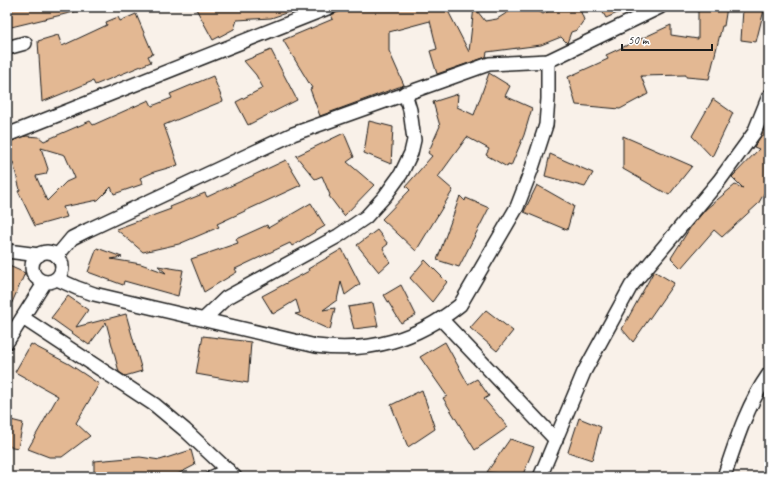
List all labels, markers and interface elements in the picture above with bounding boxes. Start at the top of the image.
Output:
scale bar [622,26,712,52]
text: 50 m [628,32,650,48]

